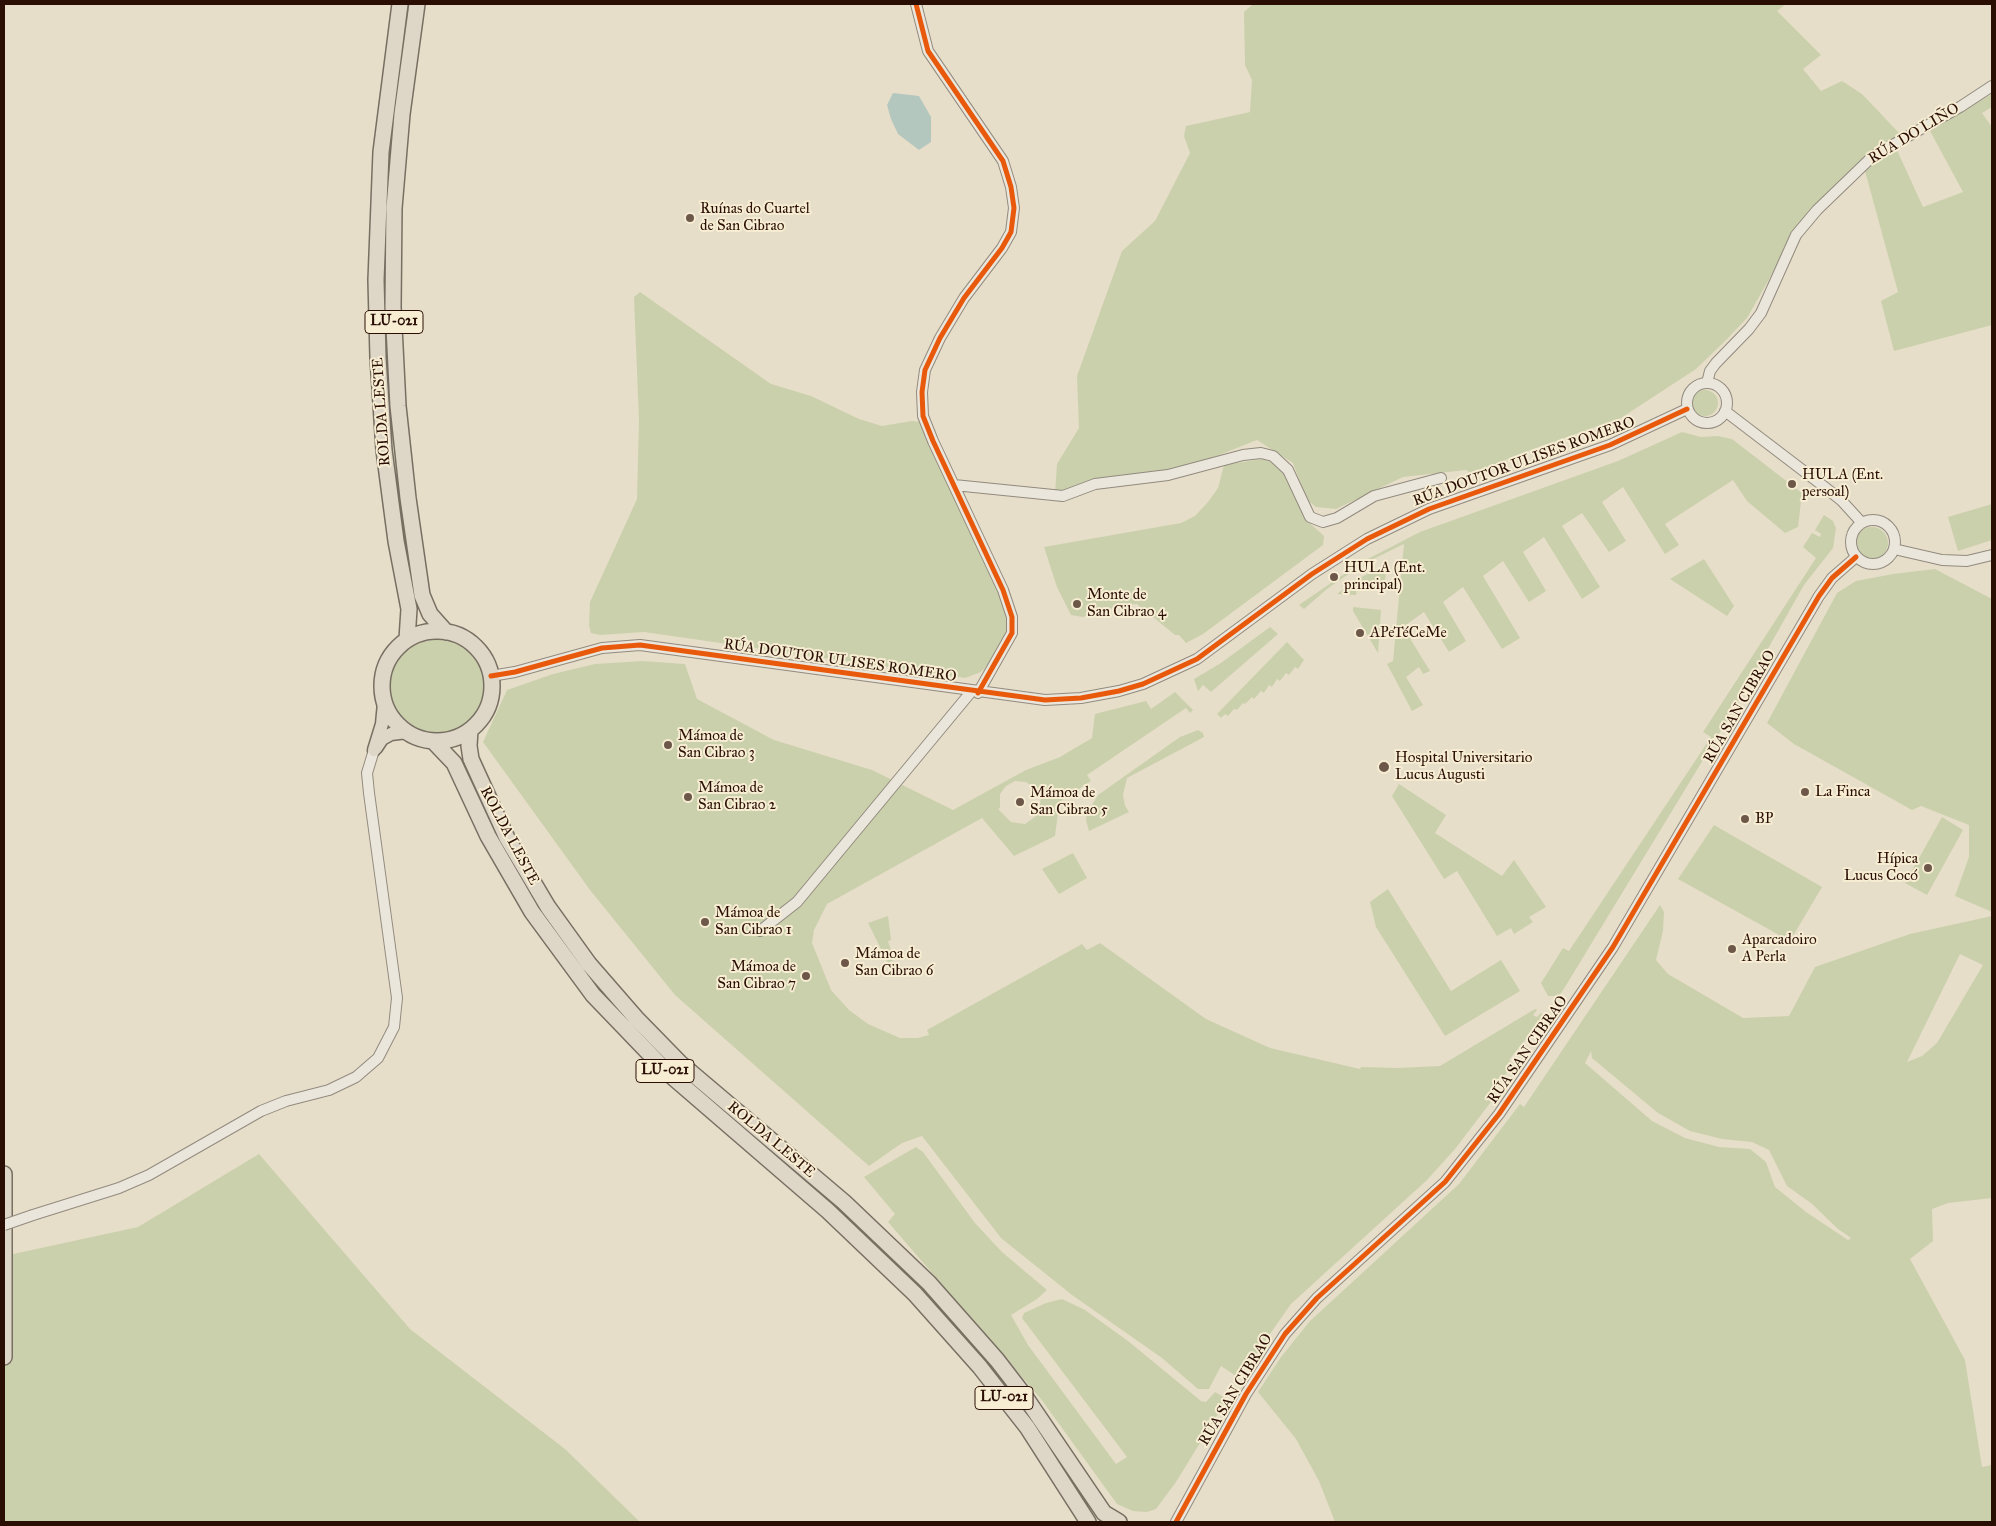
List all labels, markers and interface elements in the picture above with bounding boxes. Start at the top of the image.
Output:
street label: RÚA DO LIÑO [1865,100,1963,168]
place label: Ruínas do Cuartel de San Cibrao [700,200,810,235]
marker: Ruínas do Cuartel de San Cibrao [684,212,696,224]
road number: LU-021 [365,311,423,334]
street label: ROLDA LESTE [369,357,395,467]
street label: RÚA DOUTOR ULISES ROMERO [1411,413,1637,511]
place label: HULA (Ent. persoal) [1802,466,1883,501]
marker: HULA (Ent. persoal) [1786,478,1798,490]
place label: HULA (Ent. principal) [1344,559,1425,594]
marker: HULA (Ent. principal) [1328,571,1340,583]
place label: Monte de San Cibrao 4 [1087,586,1166,621]
marker: Monte de San Cibrao 4 [1071,598,1083,610]
place label: APeTéCeMe [1370,624,1447,642]
marker: APeTéCeMe [1354,627,1366,639]
street label: RÚA DOUTOR ULISES ROMERO [722,636,958,686]
street label: RÚA SAN CIBRAO [1700,647,1780,767]
place label: Mámoa de San Cibrao 3 [678,727,755,762]
marker: Mámoa de San Cibrao 3 [662,739,674,751]
place label: Hospital Universitario Lucus Augusti [1395,749,1532,784]
marker: Hospital Universitario Lucus Augusti [1377,760,1391,774]
place label: Mámoa de San Cibrao 2 [698,779,776,814]
place label: La Finca [1815,783,1870,801]
street label: ROLDA LESTE [475,784,543,888]
place label: Mámoa de San Cibrao 5 [1030,784,1108,819]
marker: La Finca [1799,786,1811,798]
marker: Mámoa de San Cibrao 2 [682,791,694,803]
marker: Mámoa de San Cibrao 5 [1014,796,1026,808]
place label: BP [1755,810,1773,828]
marker: BP [1739,813,1751,825]
place label: Hípica Lucus Cocó [1844,850,1918,885]
marker: Hípica Lucus Cocó [1922,862,1934,874]
place label: Mámoa de San Cibrao 1 [715,904,792,939]
marker: Mámoa de San Cibrao 1 [699,916,711,928]
place label: Aparcadoiro A Perla [1742,931,1817,966]
marker: Aparcadoiro A Perla [1726,943,1738,955]
place label: Mámoa de San Cibrao 6 [855,945,933,980]
marker: Mámoa de San Cibrao 6 [839,957,851,969]
place label: Mámoa de San Cibrao 7 [717,958,796,993]
marker: Mámoa de San Cibrao 7 [800,970,812,982]
street label: RÚA SAN CIBRAO [1484,993,1572,1107]
road number: LU-021 [636,1060,694,1082]
street label: ROLDA LESTE [723,1098,819,1182]
street label: RÚA SAN CIBRAO [1195,1331,1277,1449]
road number: LU-021 [975,1386,1033,1410]

